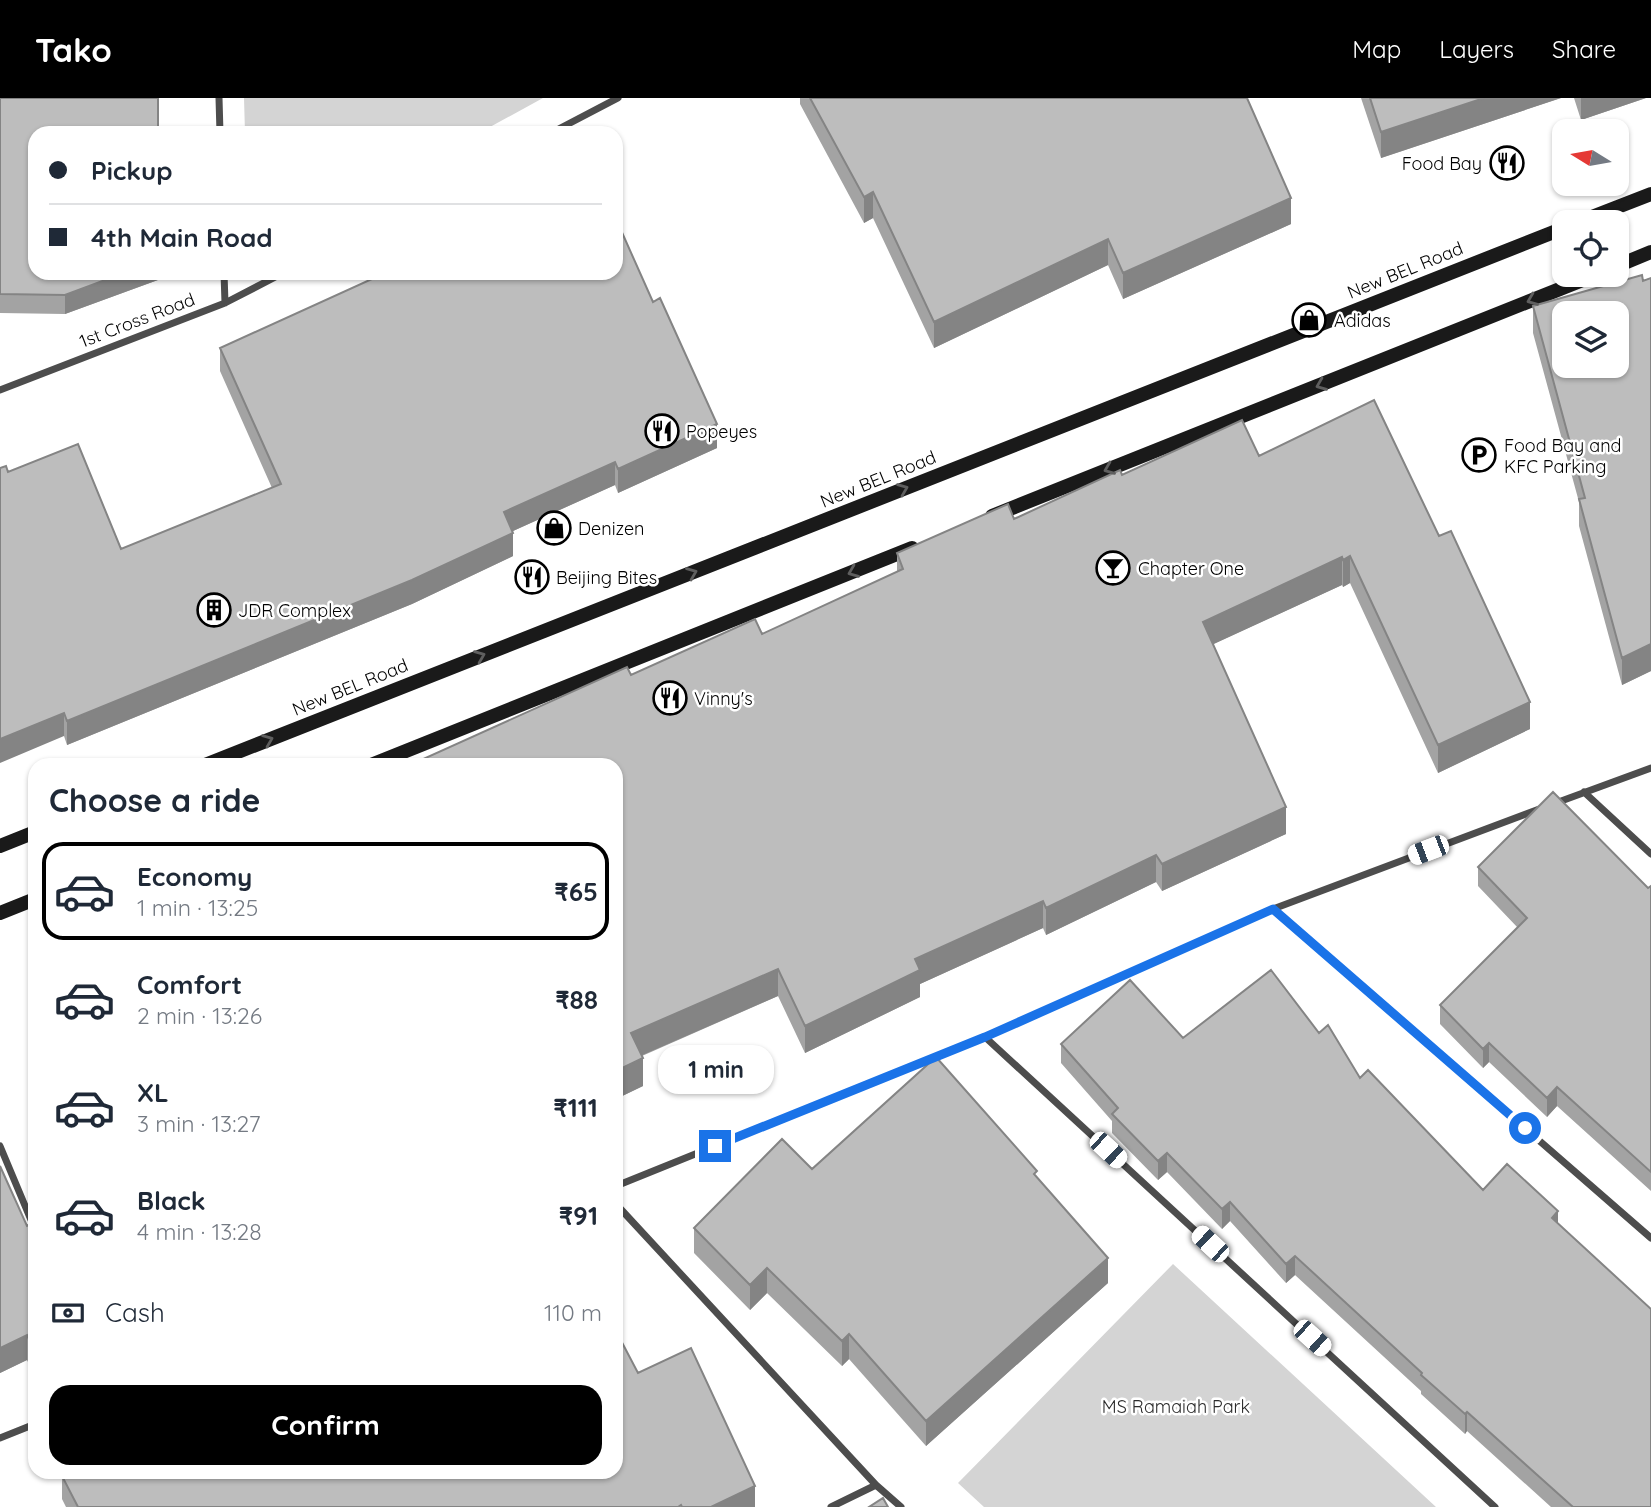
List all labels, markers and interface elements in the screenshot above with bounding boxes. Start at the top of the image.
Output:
text: Tako [35,29,112,70]
text: Map [1352,34,1401,64]
text: Layers [1439,34,1514,64]
text: Share [1552,34,1616,64]
north arrow [1552,119,1629,196]
map controls [1552,119,1629,378]
restaurant icon: Food Bay [1488,144,1526,182]
place label: Food Bay [1402,152,1482,175]
text: Pickup [91,154,173,187]
button: locate [1552,210,1629,287]
text: 4th Main Road [91,221,273,254]
street label: New BEL Road [1344,236,1466,304]
street label: 1st Cross Road [76,287,198,353]
one-way arrow [1527,292,1539,306]
shop icon: Adidas [1290,301,1328,339]
button: layers [1552,301,1629,378]
place label: Adidas [1334,309,1391,332]
one-way arrow [1315,376,1327,390]
restaurant icon: Popeyes [643,412,681,450]
place label: Popeyes [686,420,757,443]
place label: Food Bay and KFC Parking [1504,434,1621,478]
parking icon: Food Bay and KFC Parking [1460,436,1498,474]
street label: New BEL Road [817,445,939,513]
one-way arrow [1104,461,1116,475]
one-way arrow [897,484,909,498]
shop icon: Denizen [535,509,573,547]
place label: Denizen [578,517,645,540]
bar icon: Chapter One [1094,549,1132,587]
place label: Chapter One [1138,557,1244,580]
restaurant icon: Beijing Bites [513,558,551,596]
one-way arrow [847,563,859,577]
place label: Beijing Bites [556,566,657,589]
one-way arrow [685,567,697,581]
building icon: JDR Complex [195,591,233,629]
place label: JDR Complex [238,599,351,622]
one-way arrow [473,651,485,665]
street label: New BEL Road [289,653,411,721]
restaurant icon: Vinny's [651,679,689,717]
place label: Vinny's [694,687,753,710]
one-way arrow [262,734,274,748]
text: Choose a ride [49,780,261,820]
car [1405,833,1452,867]
icon: car [53,860,116,923]
text: Economy [137,860,252,893]
text: ₹65 [554,875,598,908]
text: 1 min · 13:25 [137,893,258,922]
icon: car [53,968,116,1031]
text: Comfort [137,968,242,1001]
text: ₹88 [555,983,598,1016]
text: 2 min · 13:26 [137,1001,262,1030]
callout: 1 min [657,1044,773,1094]
text: 1 min [688,1055,744,1084]
icon: car [53,1076,116,1139]
text: XL [137,1076,169,1109]
text: ₹111 [553,1091,598,1124]
text: 3 min · 13:27 [137,1109,261,1138]
route start [1509,1112,1541,1144]
car [1086,1128,1131,1172]
route end [699,1130,731,1162]
icon: car [53,1184,116,1247]
text: Black [137,1184,206,1217]
text: ₹91 [559,1199,598,1232]
text: 4 min · 13:28 [137,1217,262,1246]
car [1188,1222,1233,1266]
icon: cash [49,1294,87,1332]
text: Cash [105,1296,165,1329]
text: 110 m [544,1298,602,1327]
car [1290,1316,1335,1360]
button: Confirm [49,1385,602,1465]
park label: MS Ramaiah Park [1102,1395,1250,1418]

